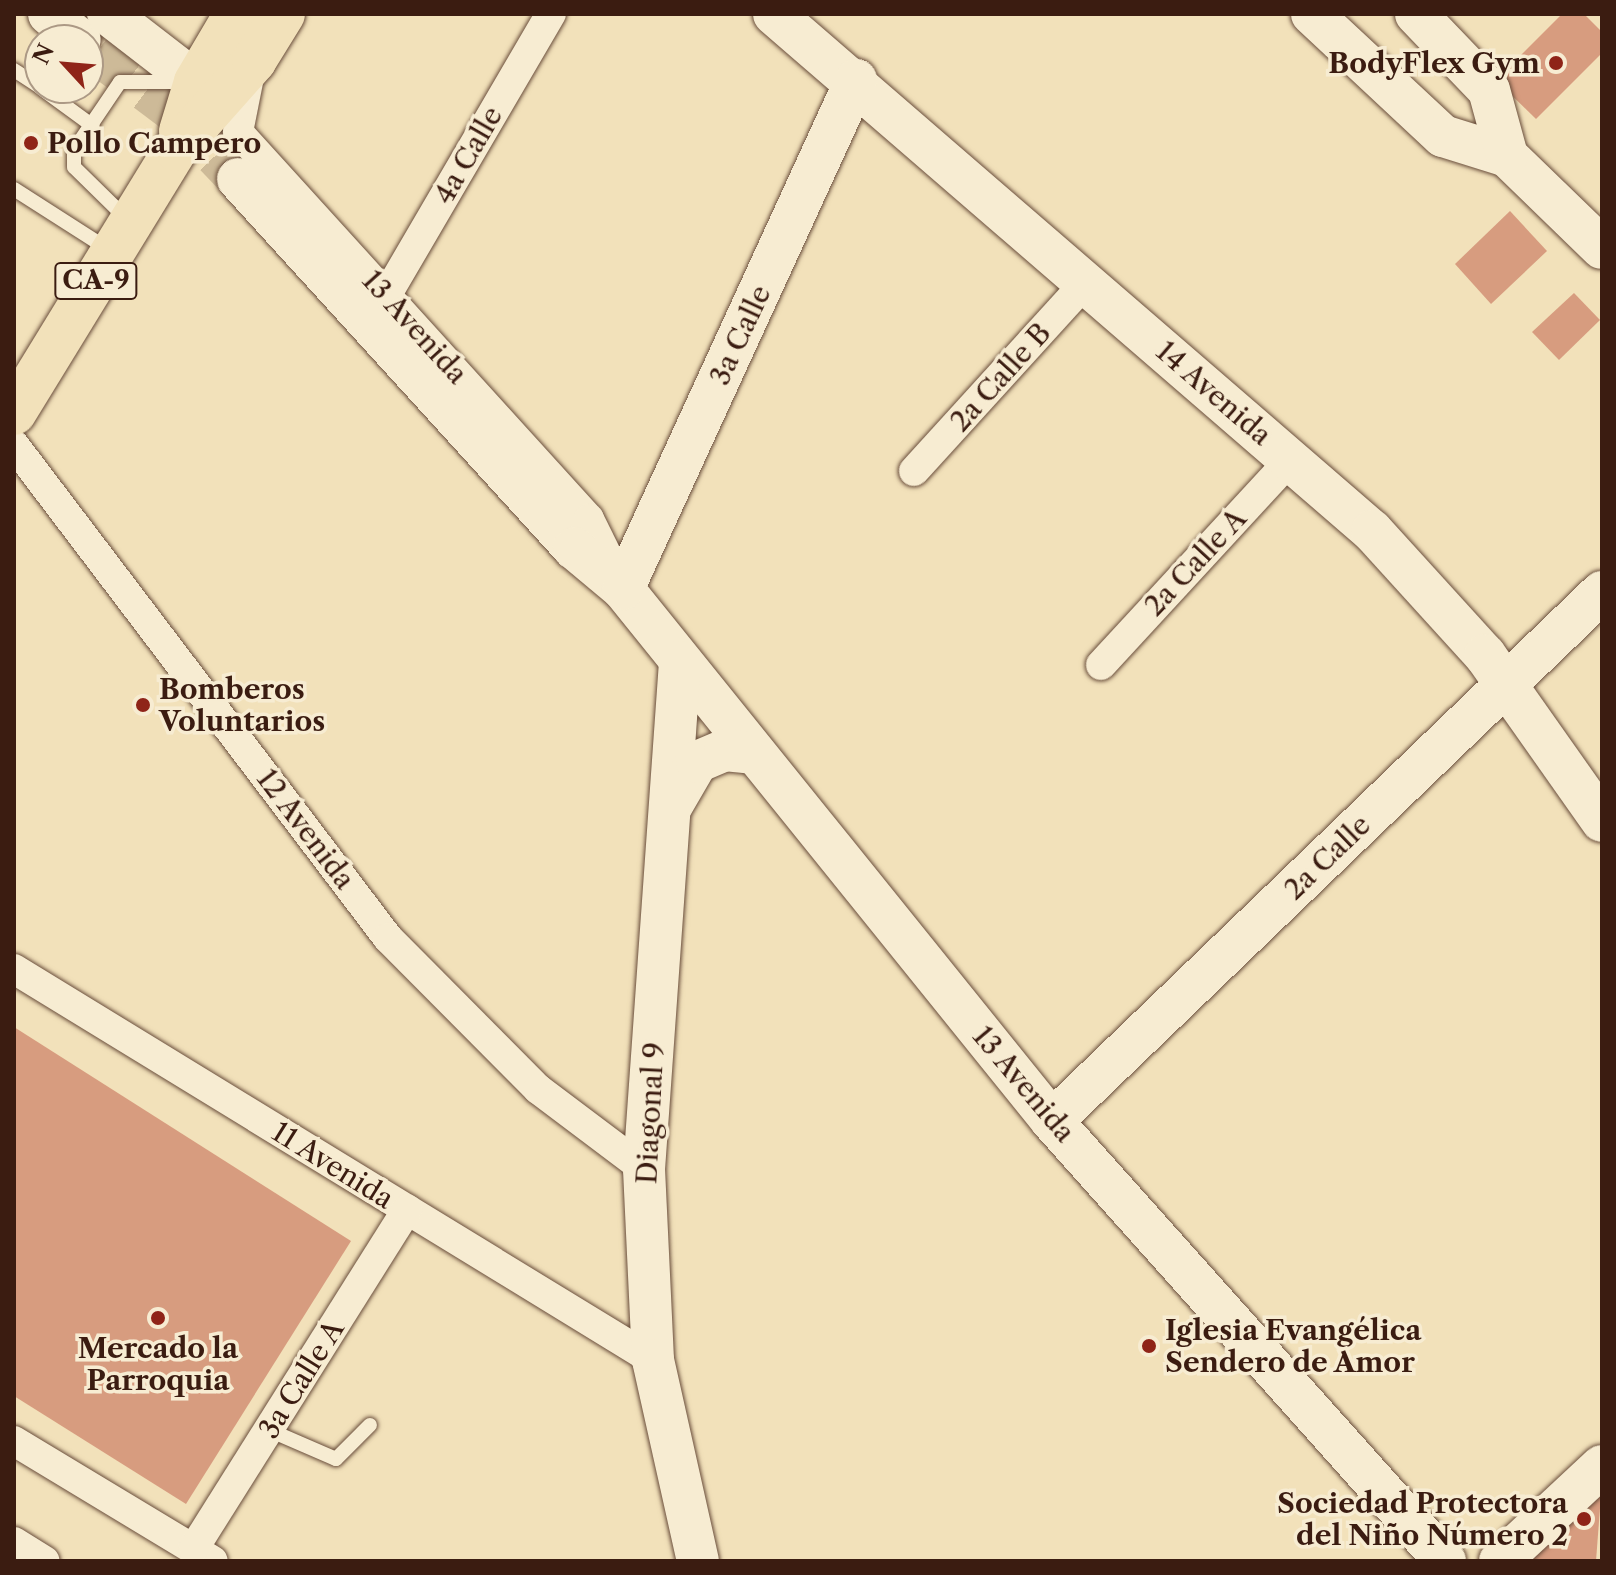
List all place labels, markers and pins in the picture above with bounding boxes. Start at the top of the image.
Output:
place label: BodyFlex Gym [1328,46,1540,80]
marker: BodyFlex Gym [1547,54,1565,72]
place label: Pollo Campero [47,126,261,160]
marker: Pollo Campero [22,134,40,152]
place label: Bomberos Voluntarios [159,672,325,738]
marker: Bomberos Voluntarios [134,696,152,714]
marker: Mercado la Parroquia [149,1309,167,1327]
place label: Iglesia Evangélica Sendero de Amor [1165,1313,1422,1379]
place label: Mercado la Parroquia [78,1331,238,1397]
marker: Iglesia Evangélica Sendero de Amor [1140,1337,1158,1355]
place label: Sociedad Protectora del Niño Número 2 [1277,1486,1568,1552]
marker: Sociedad Protectora del Niño Número 2 [1575,1510,1593,1528]

